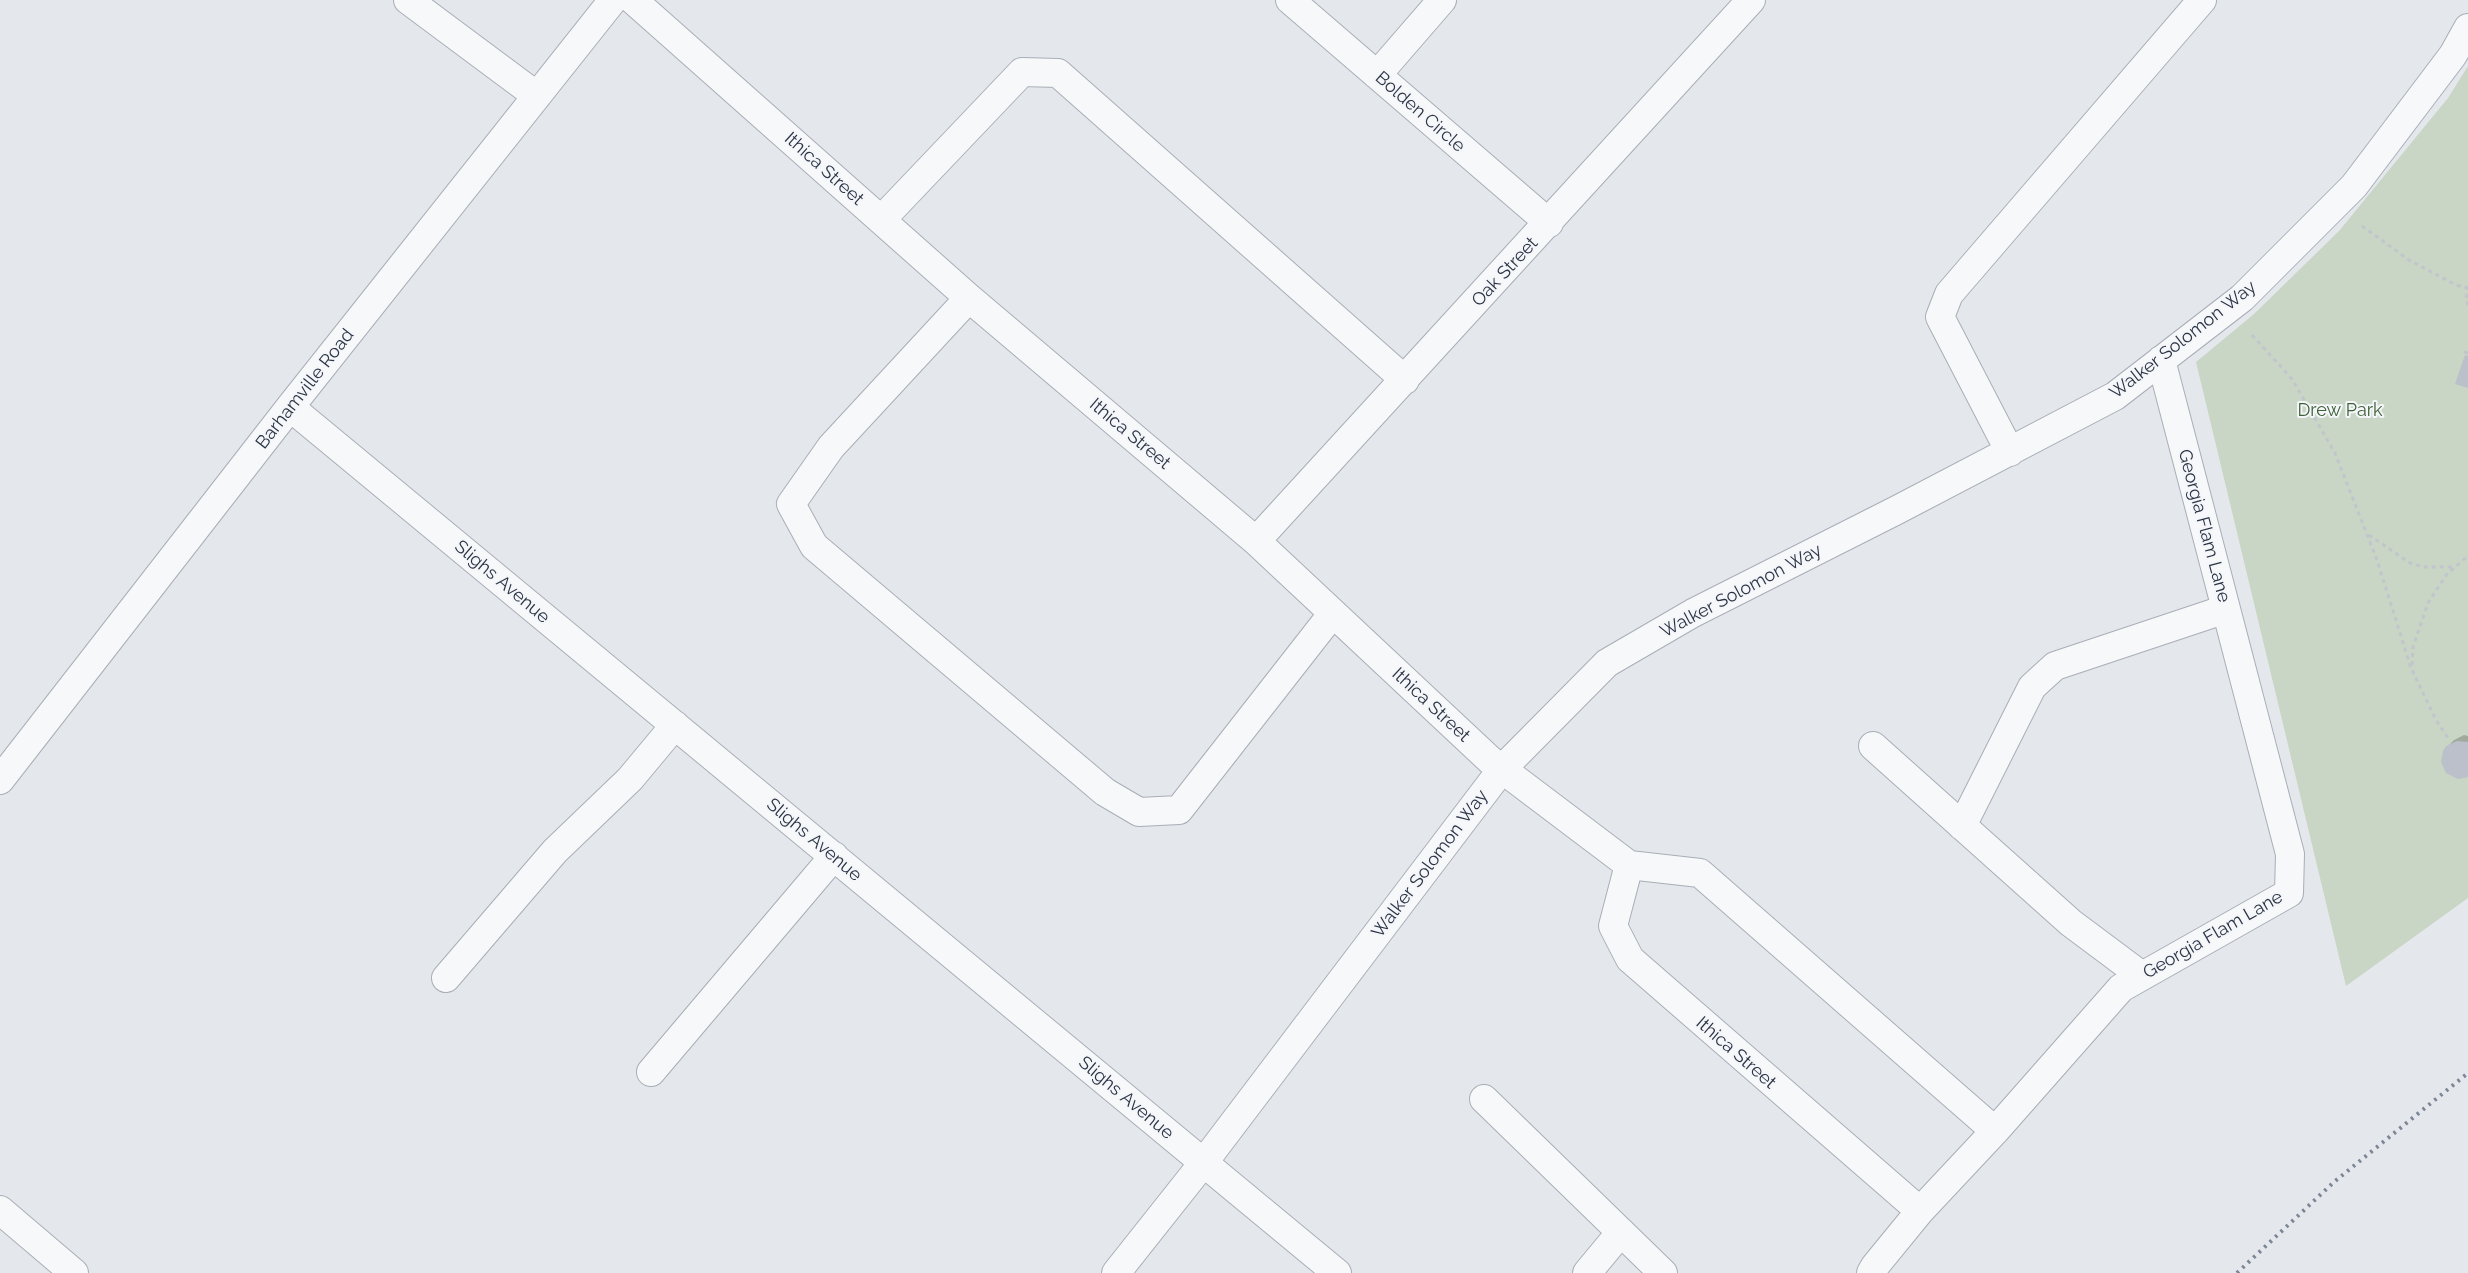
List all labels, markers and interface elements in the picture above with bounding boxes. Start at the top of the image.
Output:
street label: Bolden Circle [1371,67,1469,157]
street label: Ithica Street [780,128,868,210]
street label: Oak Street [1467,233,1543,311]
street label: Walker Solomon Way [2105,276,2261,404]
street label: Barhamville Road [251,325,359,453]
street label: Ithica Street [1085,394,1175,474]
park label: Drew Park [2297,400,2383,422]
street label: Georgia Flam Lane [2173,447,2235,605]
street label: Slighs Avenue [450,536,554,628]
street label: Walker Solomon Way [1657,539,1825,643]
street label: Ithica Street [1387,663,1475,747]
street label: Walker Solomon Way [1367,786,1493,942]
street label: Slighs Avenue [762,794,866,886]
street label: Georgia Flam Lane [2139,886,2287,984]
street label: Ithica Street [1692,1012,1780,1094]
street label: Slighs Avenue [1074,1052,1178,1144]

